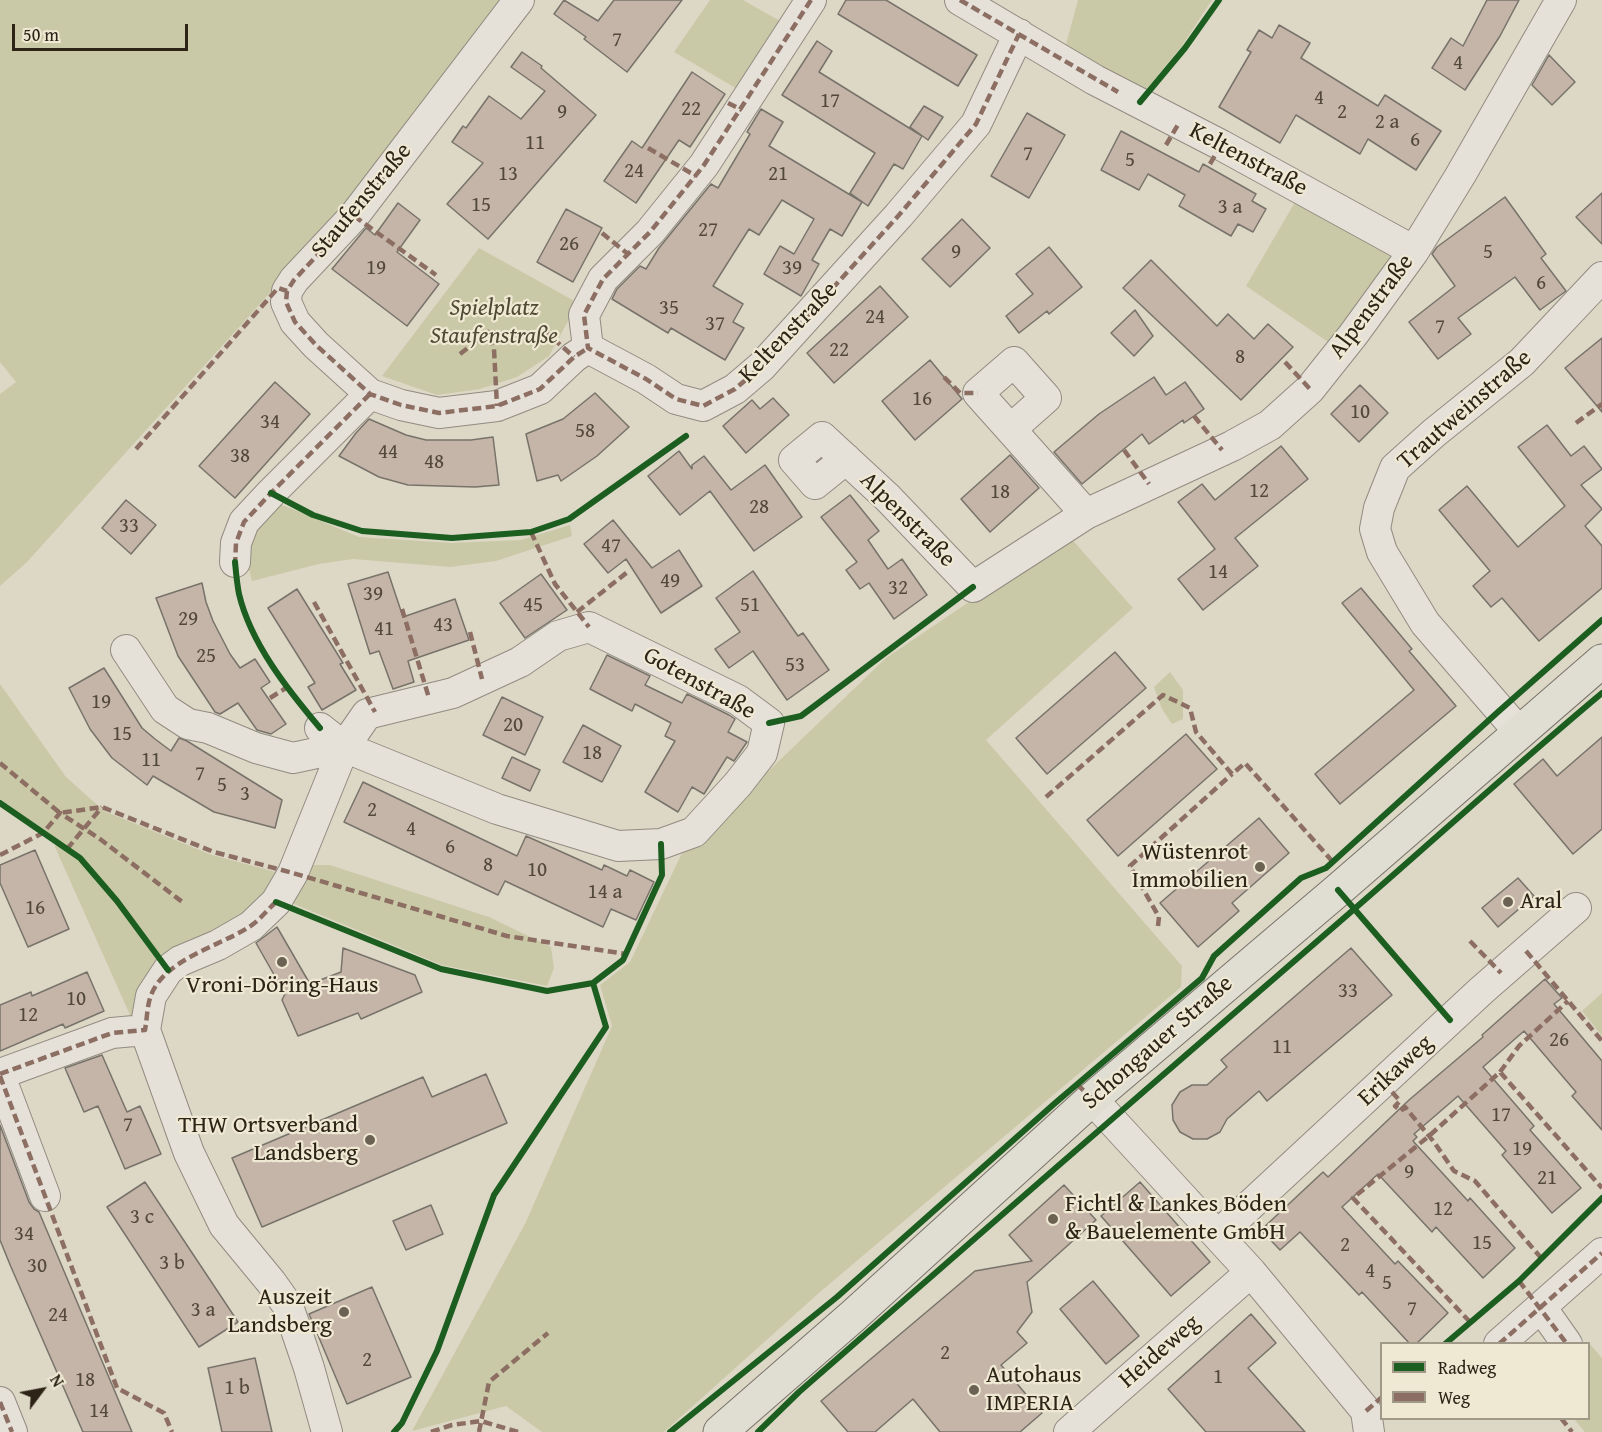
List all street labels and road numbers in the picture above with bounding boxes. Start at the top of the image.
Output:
street label: Keltenstraße [1184,117,1312,203]
street label: Staufenstraße [306,138,418,264]
street label: Alpenstraße [1323,249,1421,365]
street label: Keltenstraße [734,276,844,390]
street label: Trautweinstraße [1392,344,1538,476]
street label: Alpenstraße [853,466,961,574]
street label: Gotenstraße [638,641,760,727]
street label: Schongauer Straße [1077,970,1239,1116]
street label: Erikaweg [1353,1029,1439,1113]
street label: Heideweg [1114,1309,1206,1395]

